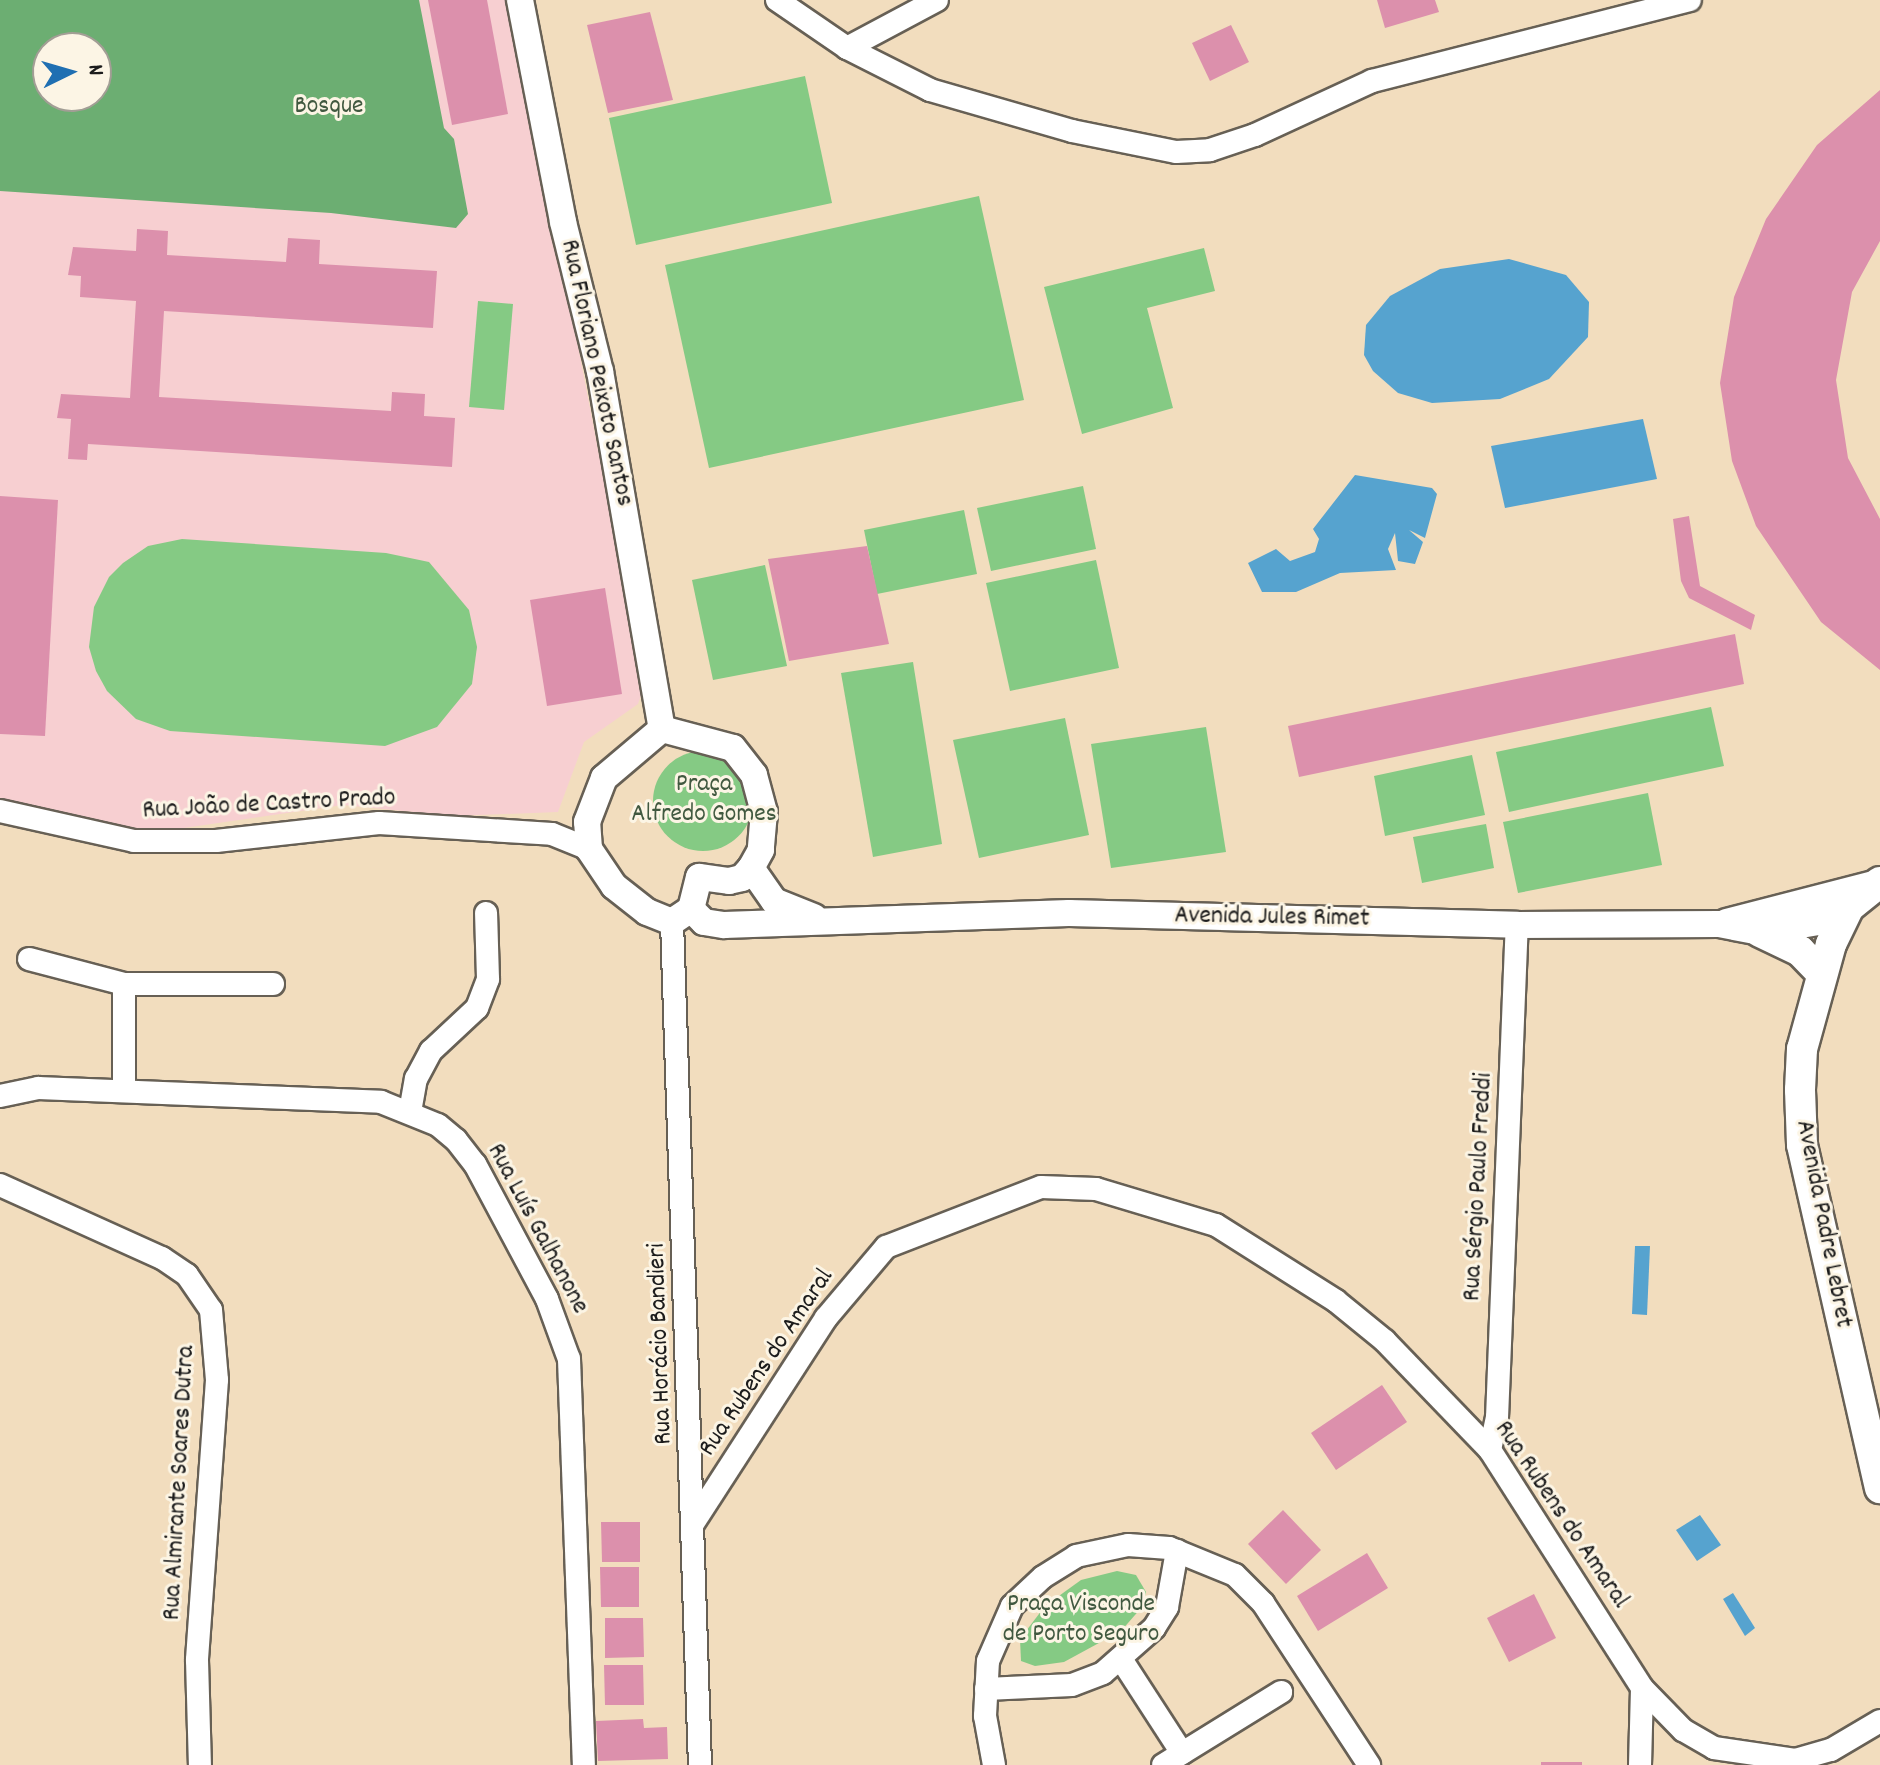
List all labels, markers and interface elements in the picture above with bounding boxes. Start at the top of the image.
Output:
north arrow [32,32,112,112]
text: N [78,63,110,77]
park label: Bosque [294,91,364,123]
street label: Rua Floriano Peixoto Santos [553,237,639,509]
park label: Praça Alfredo Gomes [631,769,777,830]
street label: Rua João de Castro Prado [142,783,396,827]
street label: Avenida Jules Rimet [1174,901,1370,935]
street label: Rua Sérgio Paulo Freddi [1457,1072,1501,1302]
street label: Avenida Padre Lebret [1788,1118,1858,1330]
street label: Rua Luís Galhanone [479,1139,595,1319]
street label: Rua Horácio Bandieri [642,1243,680,1445]
street label: Rua Rubens do Amaral [693,1263,841,1463]
street label: Rua Almirante Soares Dutra [157,1345,203,1621]
street label: Rua Rubens do Amaral [1487,1415,1635,1615]
park label: Praça Visconde de Porto Seguro [1003,1589,1159,1650]

